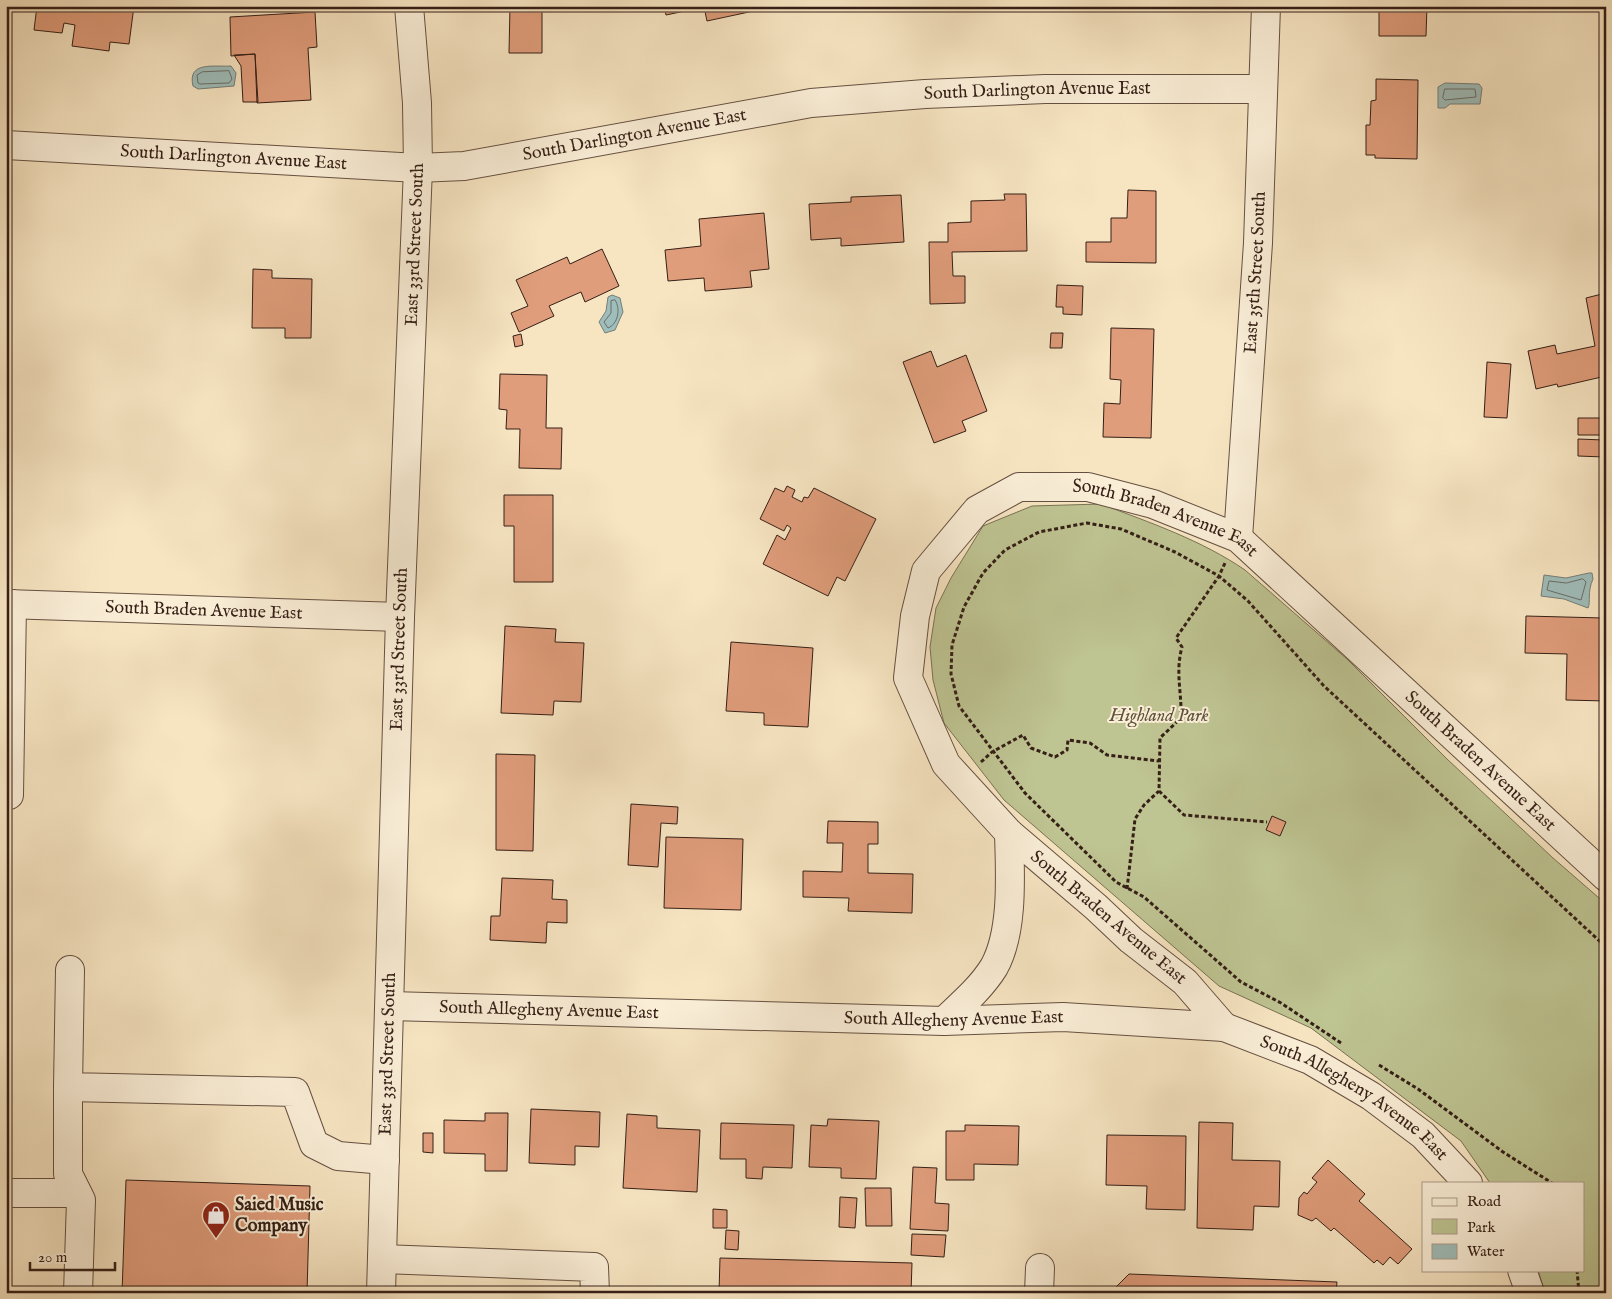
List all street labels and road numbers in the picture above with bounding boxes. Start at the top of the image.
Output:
street label: South Darlington Avenue East [923,77,1151,106]
street label: South Darlington Avenue East [521,103,748,167]
street label: South Darlington Avenue East [120,140,348,176]
street label: East 33rd Street South [400,163,430,326]
street label: East 35th Street South [1239,191,1271,354]
street label: South Braden Avenue East [1072,476,1263,562]
street label: East 33rd Street South [385,567,413,731]
street label: South Braden Avenue East [105,596,303,625]
street label: South Braden Avenue East [1400,686,1561,837]
street label: South Braden Avenue East [1025,846,1191,990]
street label: East 33rd Street South [374,972,402,1136]
street label: South Allegheny Avenue East [439,996,659,1025]
street label: South Allegheny Avenue East [844,1005,1064,1033]
street label: South Allegheny Avenue East [1257,1030,1453,1166]

